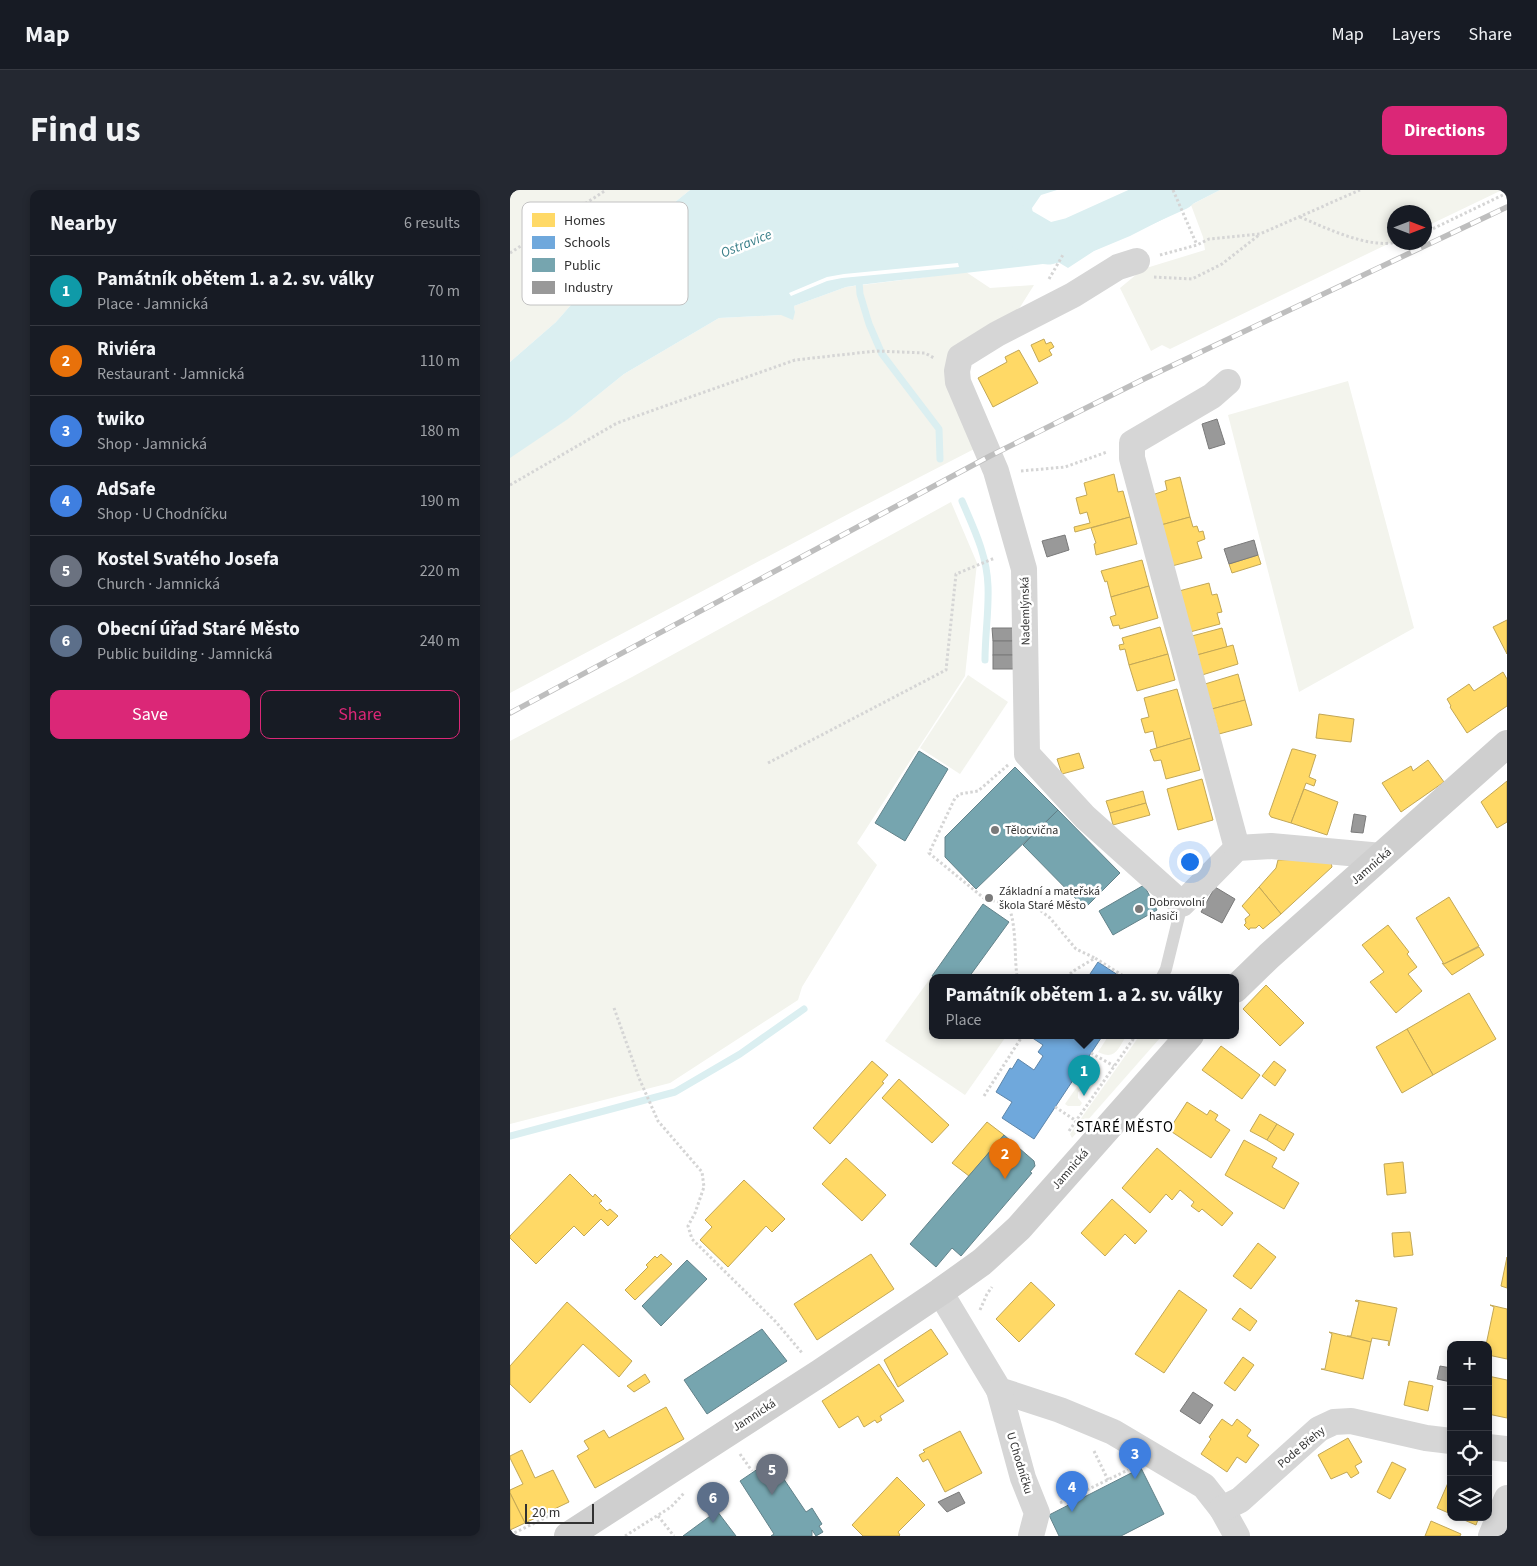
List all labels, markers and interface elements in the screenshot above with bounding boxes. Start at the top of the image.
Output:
text: Map [25,17,70,52]
text: Map [1332,22,1364,47]
text: Layers [1392,22,1441,47]
text: Share [1469,22,1512,47]
text: Find us [30,105,140,155]
button: Directions [1382,106,1507,155]
legend [522,202,688,305]
north arrow [1387,205,1432,250]
text: Nearby [50,208,117,238]
text: Homes [564,211,605,231]
text: 6 results [404,212,460,234]
water label: Ostravice [718,225,775,263]
text: Schools [564,233,610,253]
text: Public [564,256,601,276]
text: Památník obětem 1. a 2. sv. války [97,266,374,293]
text: Industry [564,278,613,298]
text: 1 [62,280,70,302]
text: 70 m [428,280,460,302]
text: Place · Jamnická [97,293,208,315]
text: Riviéra [97,336,156,363]
text: 2 [62,350,70,372]
text: 110 m [420,350,460,372]
text: Restaurant · Jamnická [97,363,245,385]
text: twiko [97,406,145,433]
text: 3 [62,420,70,442]
text: 180 m [420,420,460,442]
text: Shop · Jamnická [97,433,207,455]
text: AdSafe [97,476,155,503]
text: 4 [62,490,70,512]
text: 190 m [420,490,460,512]
text: Shop · U Chodníčku [97,503,228,525]
text: Kostel Svatého Josefa [97,546,279,573]
text: 5 [62,560,70,582]
text: 220 m [420,560,460,582]
text: Church · Jamnická [97,573,220,595]
street label: Nademlýnská [1016,577,1035,645]
text: Obecní úřad Staré Město [97,616,300,643]
text: 6 [62,630,70,652]
text: 240 m [420,630,460,652]
text: Public building · Jamnická [97,643,273,665]
button: Save [50,690,250,739]
button: Share [260,690,460,739]
place label: Tělocvična [1005,822,1058,839]
marker: Tělocvična [989,824,1001,836]
street label: Jamnická [1347,844,1395,889]
your location [1177,849,1203,875]
place label: Základní a mateřská škola Staré Město [999,883,1100,914]
marker: Základní a mateřská škola Staré Město [983,892,995,904]
place label: Dobrovolní hasiči [1149,894,1206,925]
marker: Dobrovolní hasiči [1133,903,1145,915]
popup [929,974,1239,1039]
text: Památník obětem 1. a 2. sv. války [945,982,1223,1009]
text: Place [945,1009,982,1031]
pin: 1 [1068,1055,1100,1096]
district label: STARÉ MĚSTO [1076,1117,1174,1138]
pin: 2 [989,1138,1021,1179]
street label: Jamnická [1048,1145,1093,1193]
map controls [1447,1341,1492,1521]
button: + [1447,1341,1492,1386]
button: − [1447,1386,1492,1431]
street label: Jamnická [729,1395,779,1436]
street label: Pode Břehy [1274,1422,1329,1472]
street label: U Chodníčku [1002,1430,1037,1496]
button: locate [1447,1431,1492,1476]
pin: 3 [1119,1438,1151,1479]
pin: 5 [756,1454,788,1495]
pin: 4 [1056,1471,1088,1512]
button: layers [1447,1476,1492,1521]
pin: 6 [697,1482,729,1523]
scale bar [525,1501,594,1524]
text: 20 m [532,1503,560,1523]

